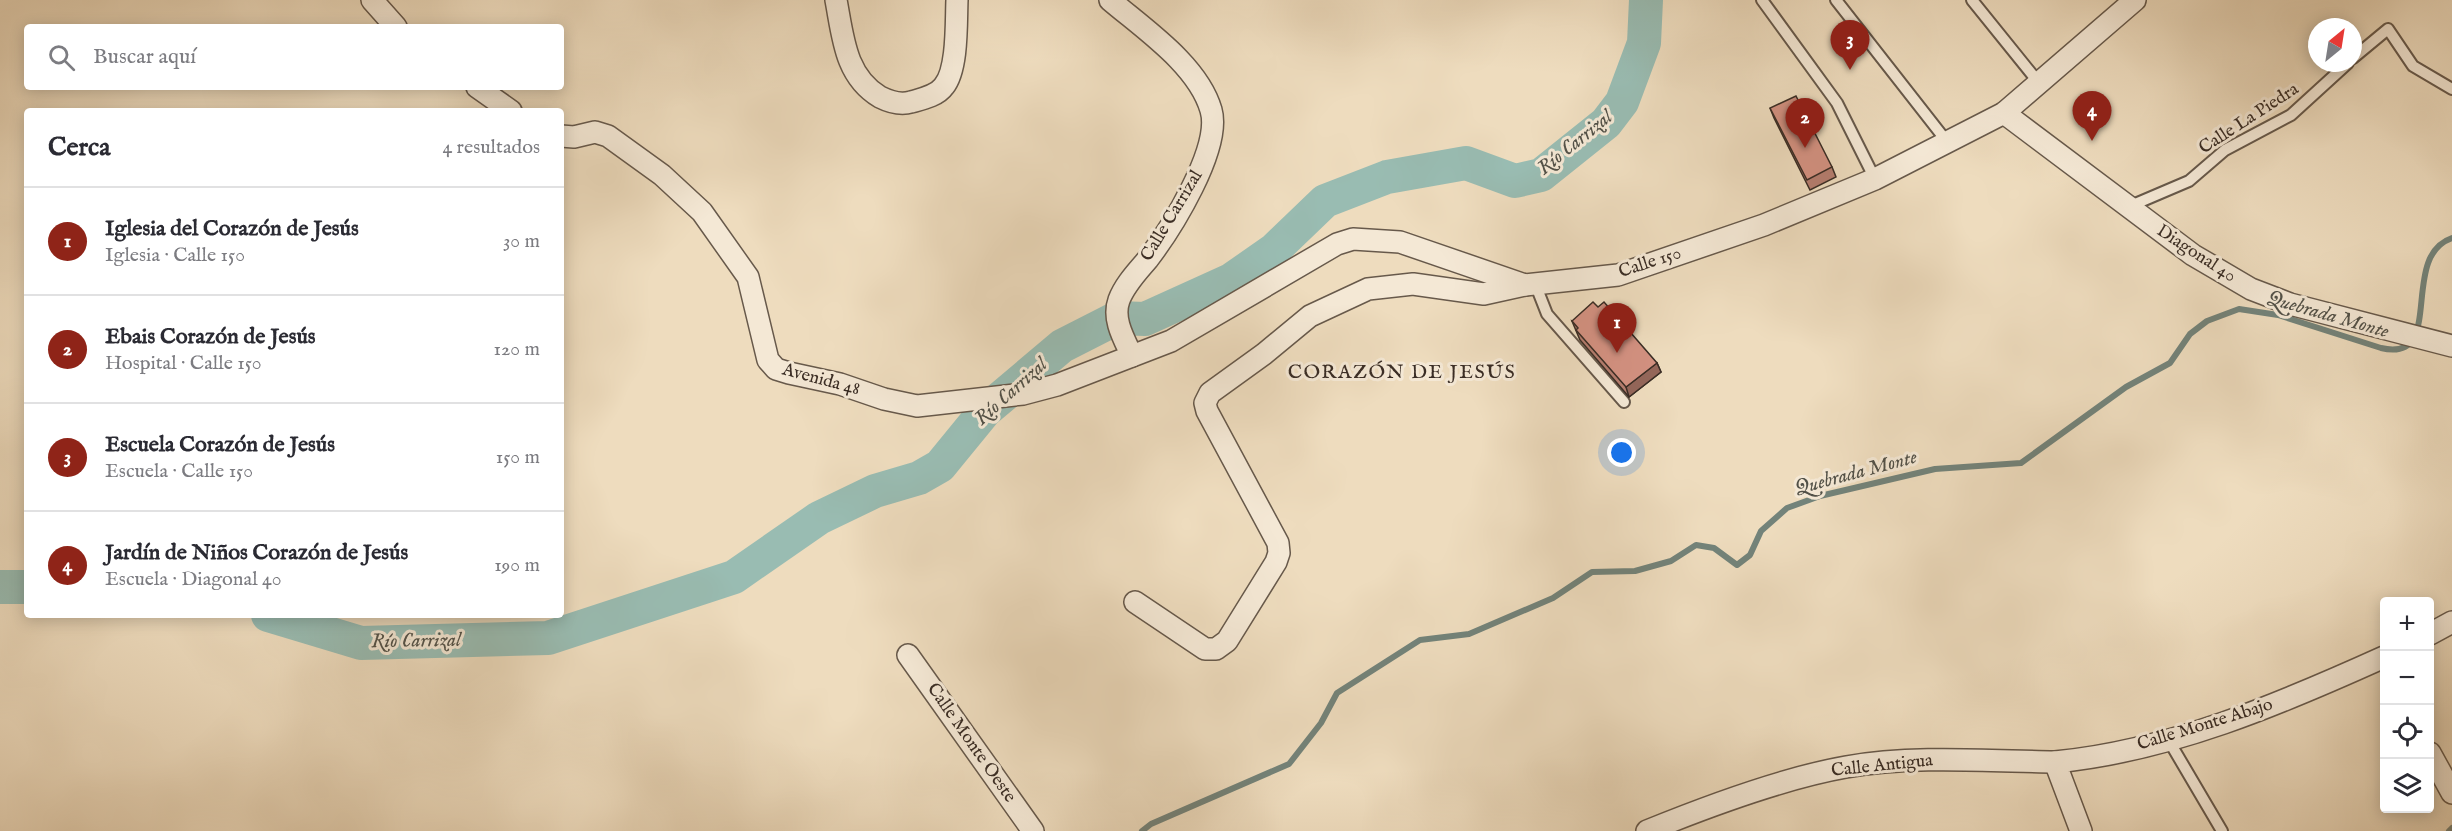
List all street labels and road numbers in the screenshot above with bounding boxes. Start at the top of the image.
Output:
street label: Calle La Piedra [2195,78,2303,160]
street label: Calle Carrizal [1136,166,1208,266]
street label: Diagonal 40 [2152,220,2240,288]
street label: Calle 150 [1616,242,1684,284]
street label: Avenida 48 [779,358,862,401]
street label: Calle Monte Oeste [921,679,1021,807]
street label: Calle Monte Abajo [2134,693,2276,757]
street label: Calle Antigua [1830,749,1934,783]

